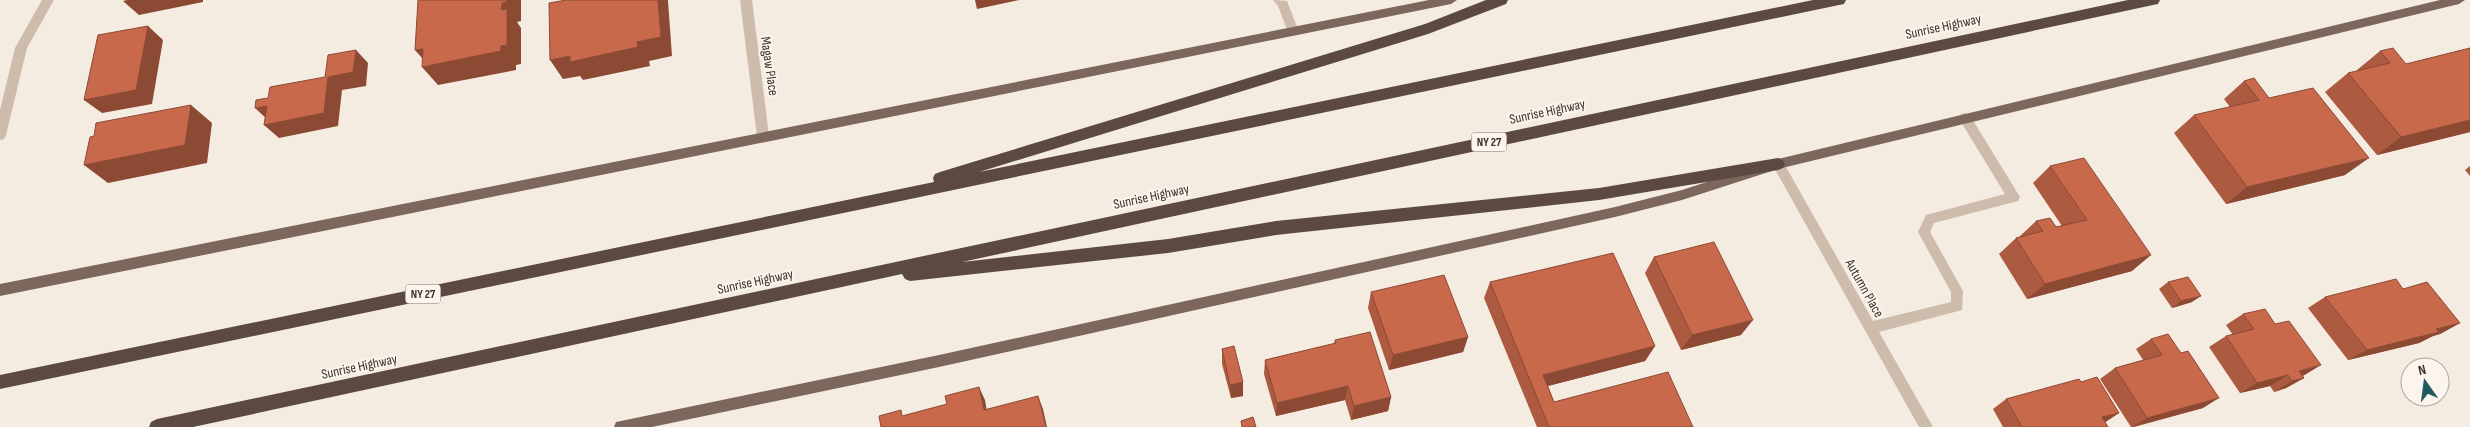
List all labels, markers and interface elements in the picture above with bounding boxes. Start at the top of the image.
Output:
street label: Sunrise Highway [1904,10,1983,43]
street label: Magaw Place [757,35,782,97]
street label: Sunrise Highway [1508,95,1587,128]
road number: NY 27 [1472,132,1506,152]
street label: Sunrise Highway [1112,180,1191,213]
street label: Autumn Place [1841,255,1888,320]
street label: Sunrise Highway [716,265,795,298]
road number: NY 27 [406,284,440,304]
street label: Sunrise Highway [320,350,399,383]
north arrow [2400,357,2450,407]
text: N [2416,361,2428,379]

